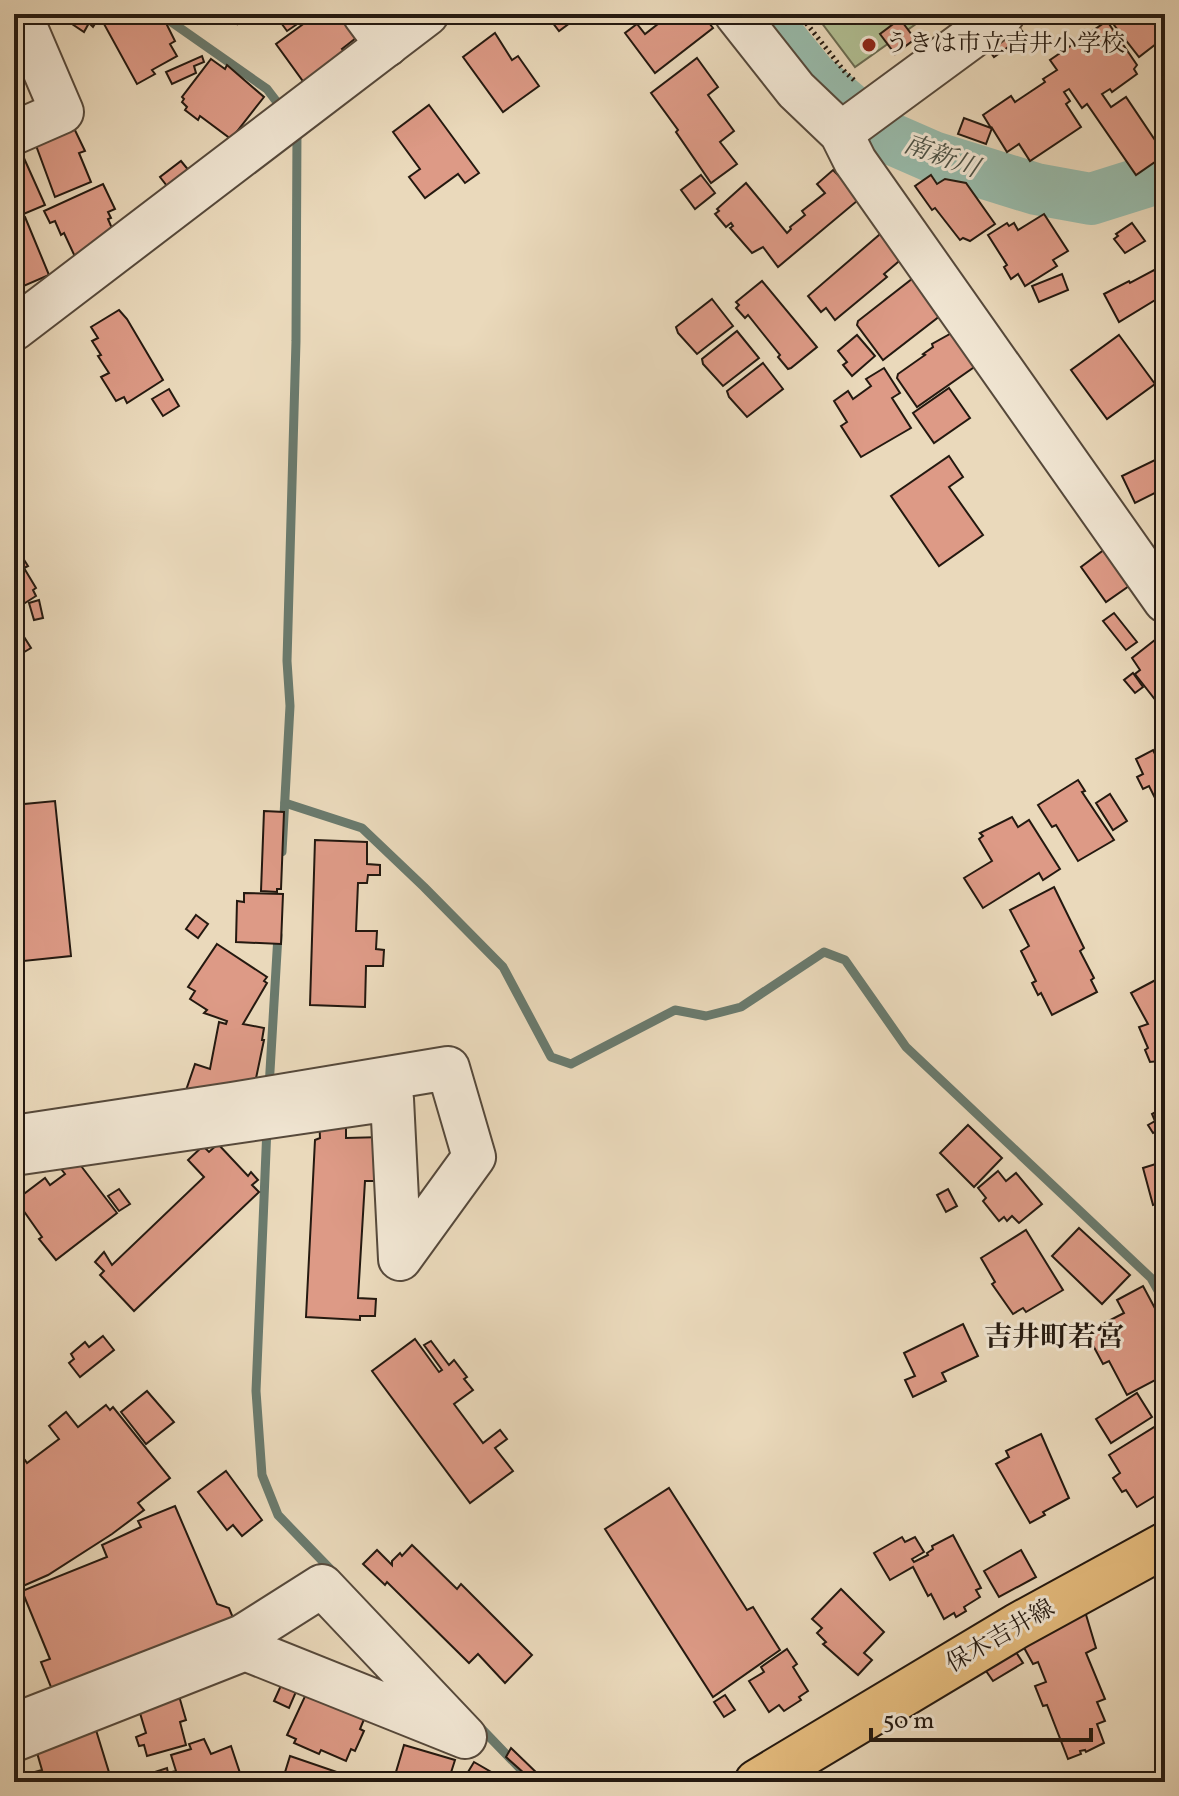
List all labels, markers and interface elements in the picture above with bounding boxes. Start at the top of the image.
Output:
place label: うきは市立吉井小学校 [885,28,1125,62]
marker: うきは市立吉井小学校 [860,36,878,54]
water label: 南新川 [898,127,987,188]
district label: 吉井町若宮 [984,1319,1124,1358]
street label: 保木吉井線 [941,1592,1061,1682]
scale bar [871,1692,1091,1742]
text: 50 m [883,1705,935,1739]

